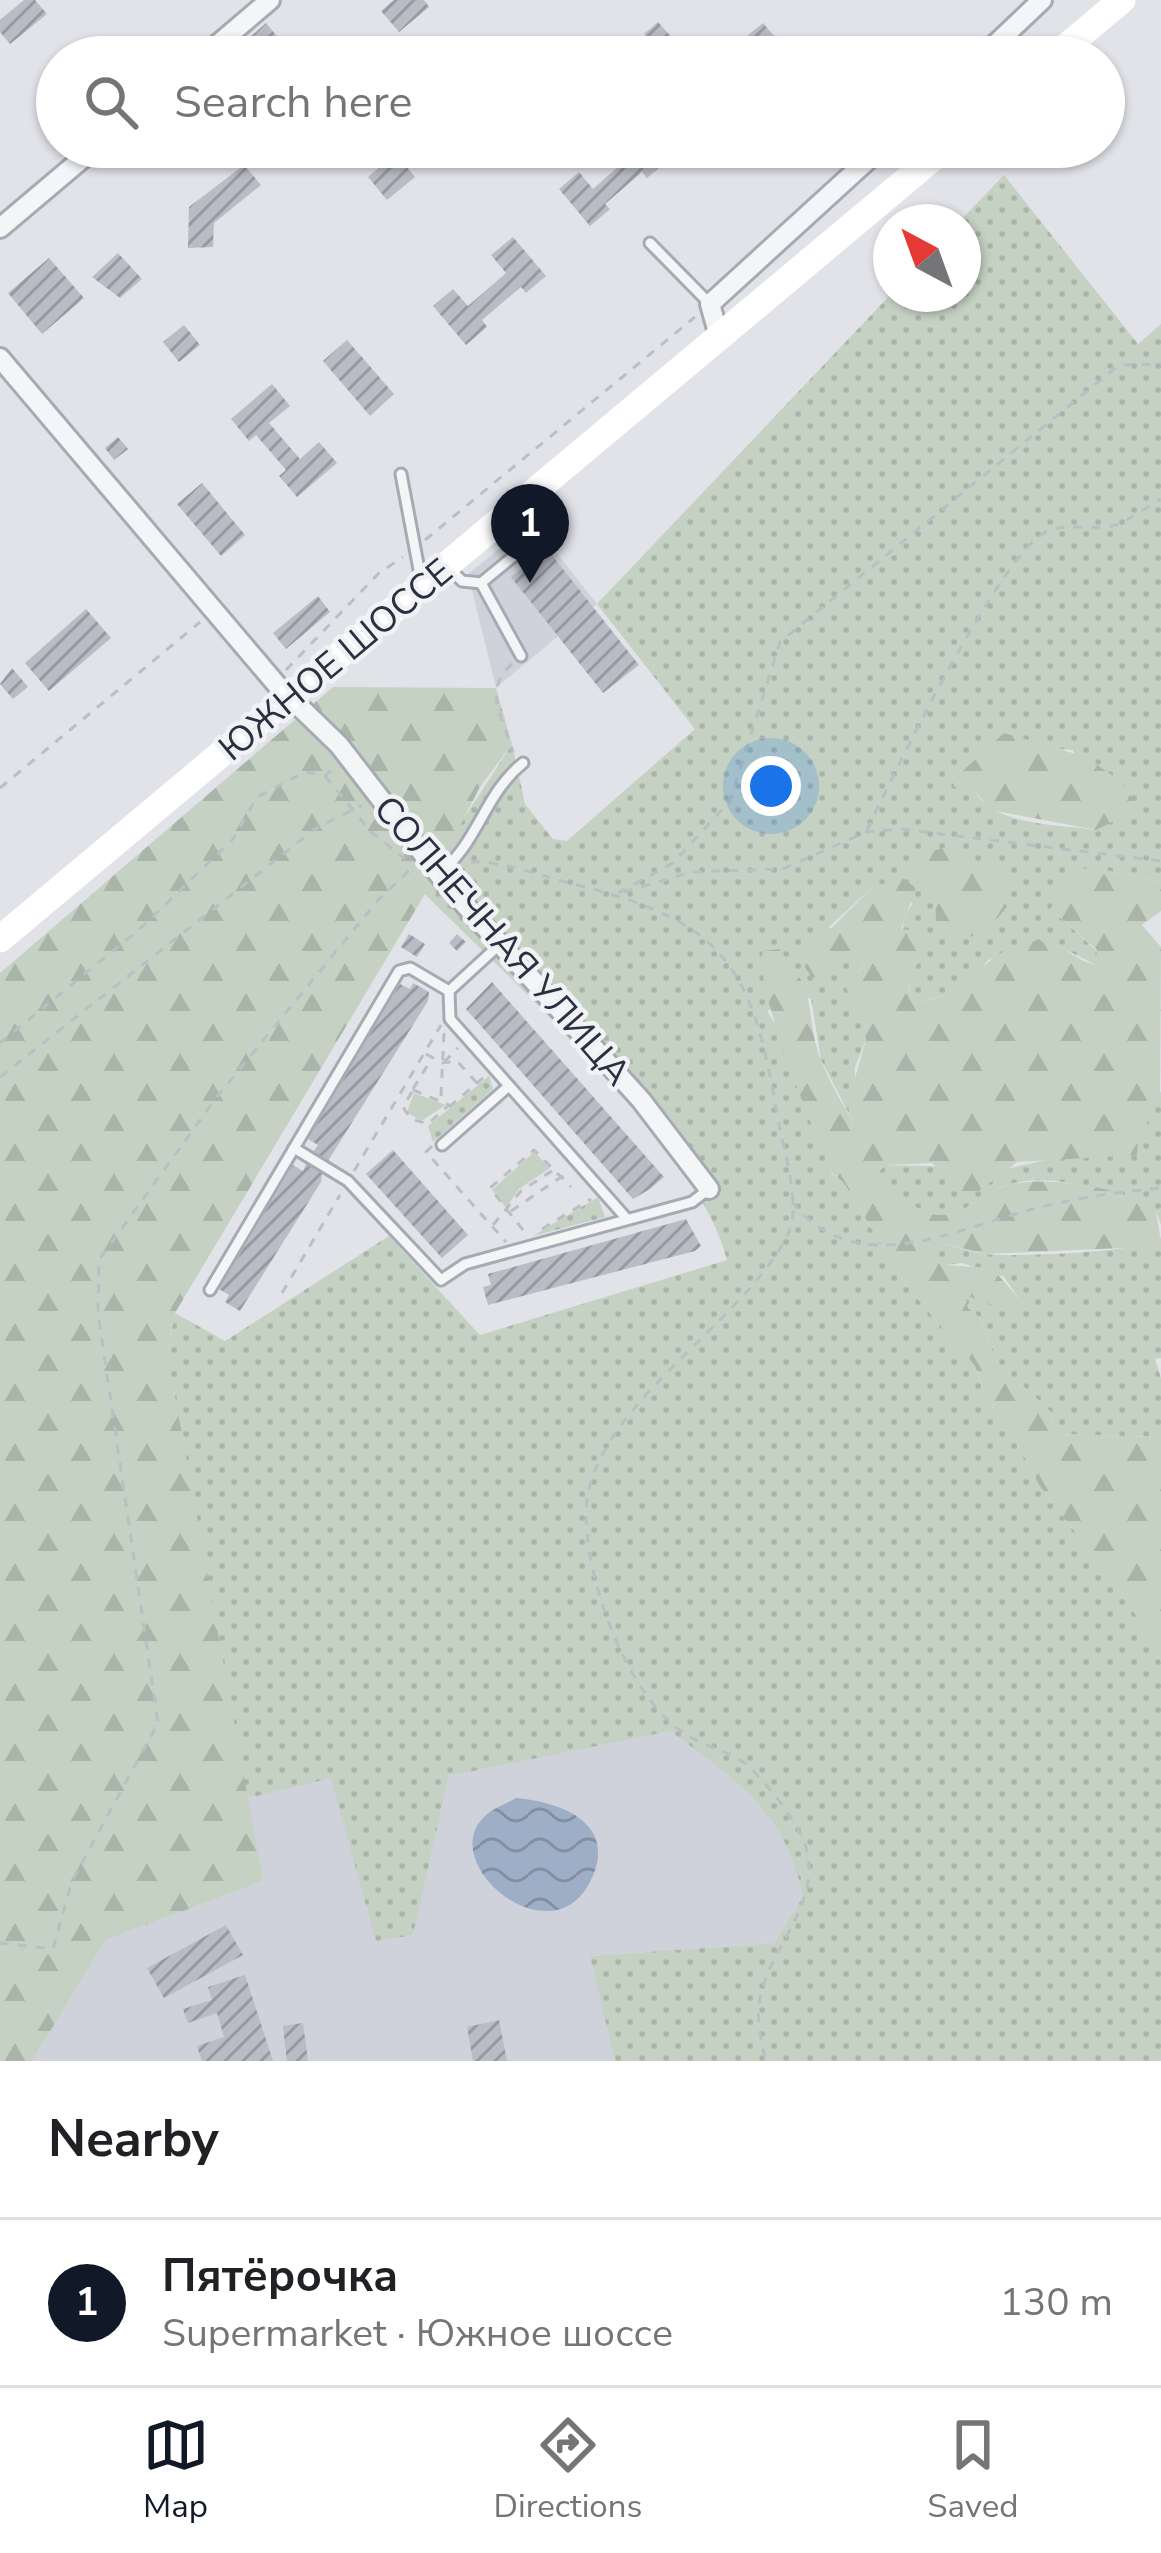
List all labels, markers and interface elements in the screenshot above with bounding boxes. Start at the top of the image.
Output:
search box [36,36,1125,168]
icon: search [78,69,144,135]
text: Search here [174,72,413,133]
north arrow [873,204,981,312]
pin: 1 [491,484,569,583]
street label: ЮЖНОЕ ШОССЕ [209,548,463,772]
your location [741,756,801,816]
street label: СОЛНЕЧНАЯ УЛИЦА [362,786,641,1096]
text: Nearby [48,2104,219,2174]
text: Пятёрочка [162,2246,398,2307]
text: 1 [75,2276,99,2329]
text: 130 m [999,2276,1113,2329]
text: Supermarket · Южное шоссе [162,2307,673,2360]
tab: Map [143,2412,209,2529]
tab: Directions [494,2412,642,2529]
tab: Saved [927,2412,1018,2529]

